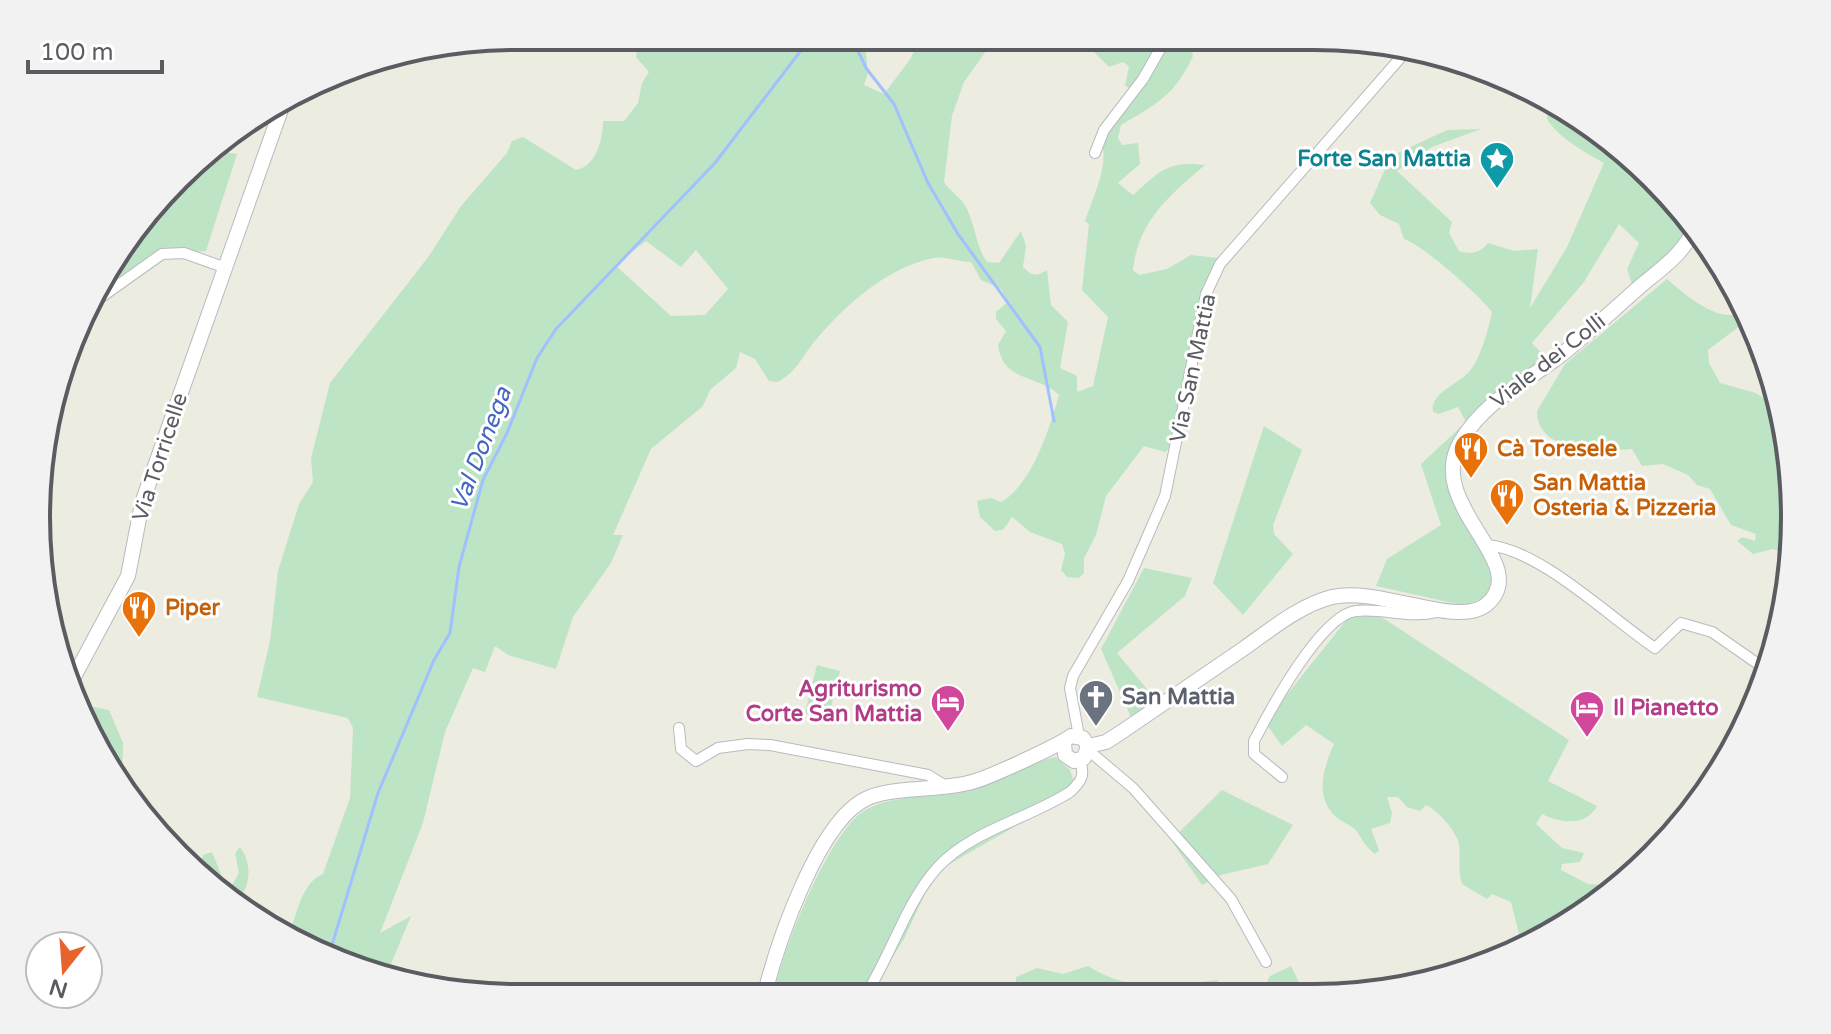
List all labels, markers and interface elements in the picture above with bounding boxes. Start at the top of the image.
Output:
scale bar [28,24,162,74]
text: 100 m [40,38,114,67]
place icon: Forte San Mattia [1478,140,1516,190]
place label: Forte San Mattia [1297,146,1471,172]
street label: Via San Mattia [1165,291,1221,445]
street label: Viale dei Colli [1485,308,1611,414]
water label: Val Donega [444,383,518,515]
street label: Via Torricelle [127,389,193,525]
restaurant icon: Cà Toresele [1452,430,1490,480]
place label: Cà Toresele [1497,436,1617,462]
place label: San Mattia Osteria & Pizzeria [1533,470,1716,521]
restaurant icon: San Mattia Osteria & Pizzeria [1488,477,1526,527]
restaurant icon: Piper [120,589,158,639]
place label: Piper [165,595,220,621]
place label: Agriturismo Corte San Mattia [746,676,922,727]
church icon: San Mattia [1077,678,1115,728]
hotel icon: Agriturismo Corte San Mattia [929,683,967,733]
place label: San Mattia [1122,684,1235,710]
hotel icon: Il Pianetto [1568,689,1606,739]
place label: Il Pianetto [1613,695,1719,721]
north arrow [24,930,104,1010]
text: N [46,973,71,1003]

